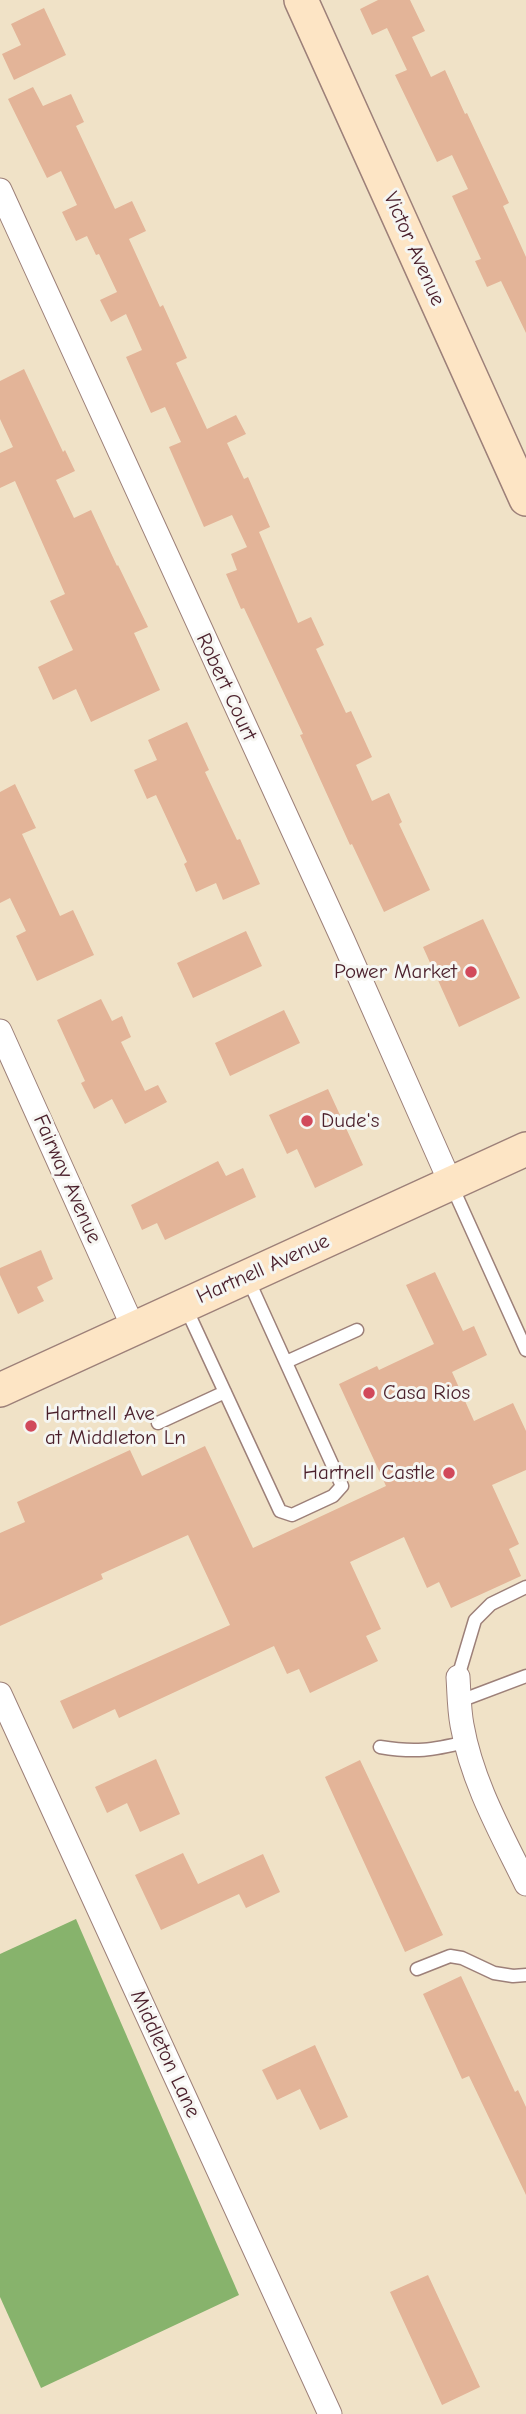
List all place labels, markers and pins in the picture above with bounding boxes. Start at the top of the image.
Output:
place label: Power Market [334,959,457,985]
marker: Power Market [463,964,479,980]
place label: Dude's [321,1108,379,1134]
marker: Dude's [299,1113,315,1129]
place label: Casa Rios [383,1380,470,1406]
marker: Casa Rios [361,1385,377,1401]
place label: Hartnell Ave at Middleton Ln [45,1401,186,1451]
marker: Hartnell Ave at Middleton Ln [23,1418,39,1434]
place label: Hartnell Castle [303,1460,435,1486]
marker: Hartnell Castle [441,1465,457,1481]

